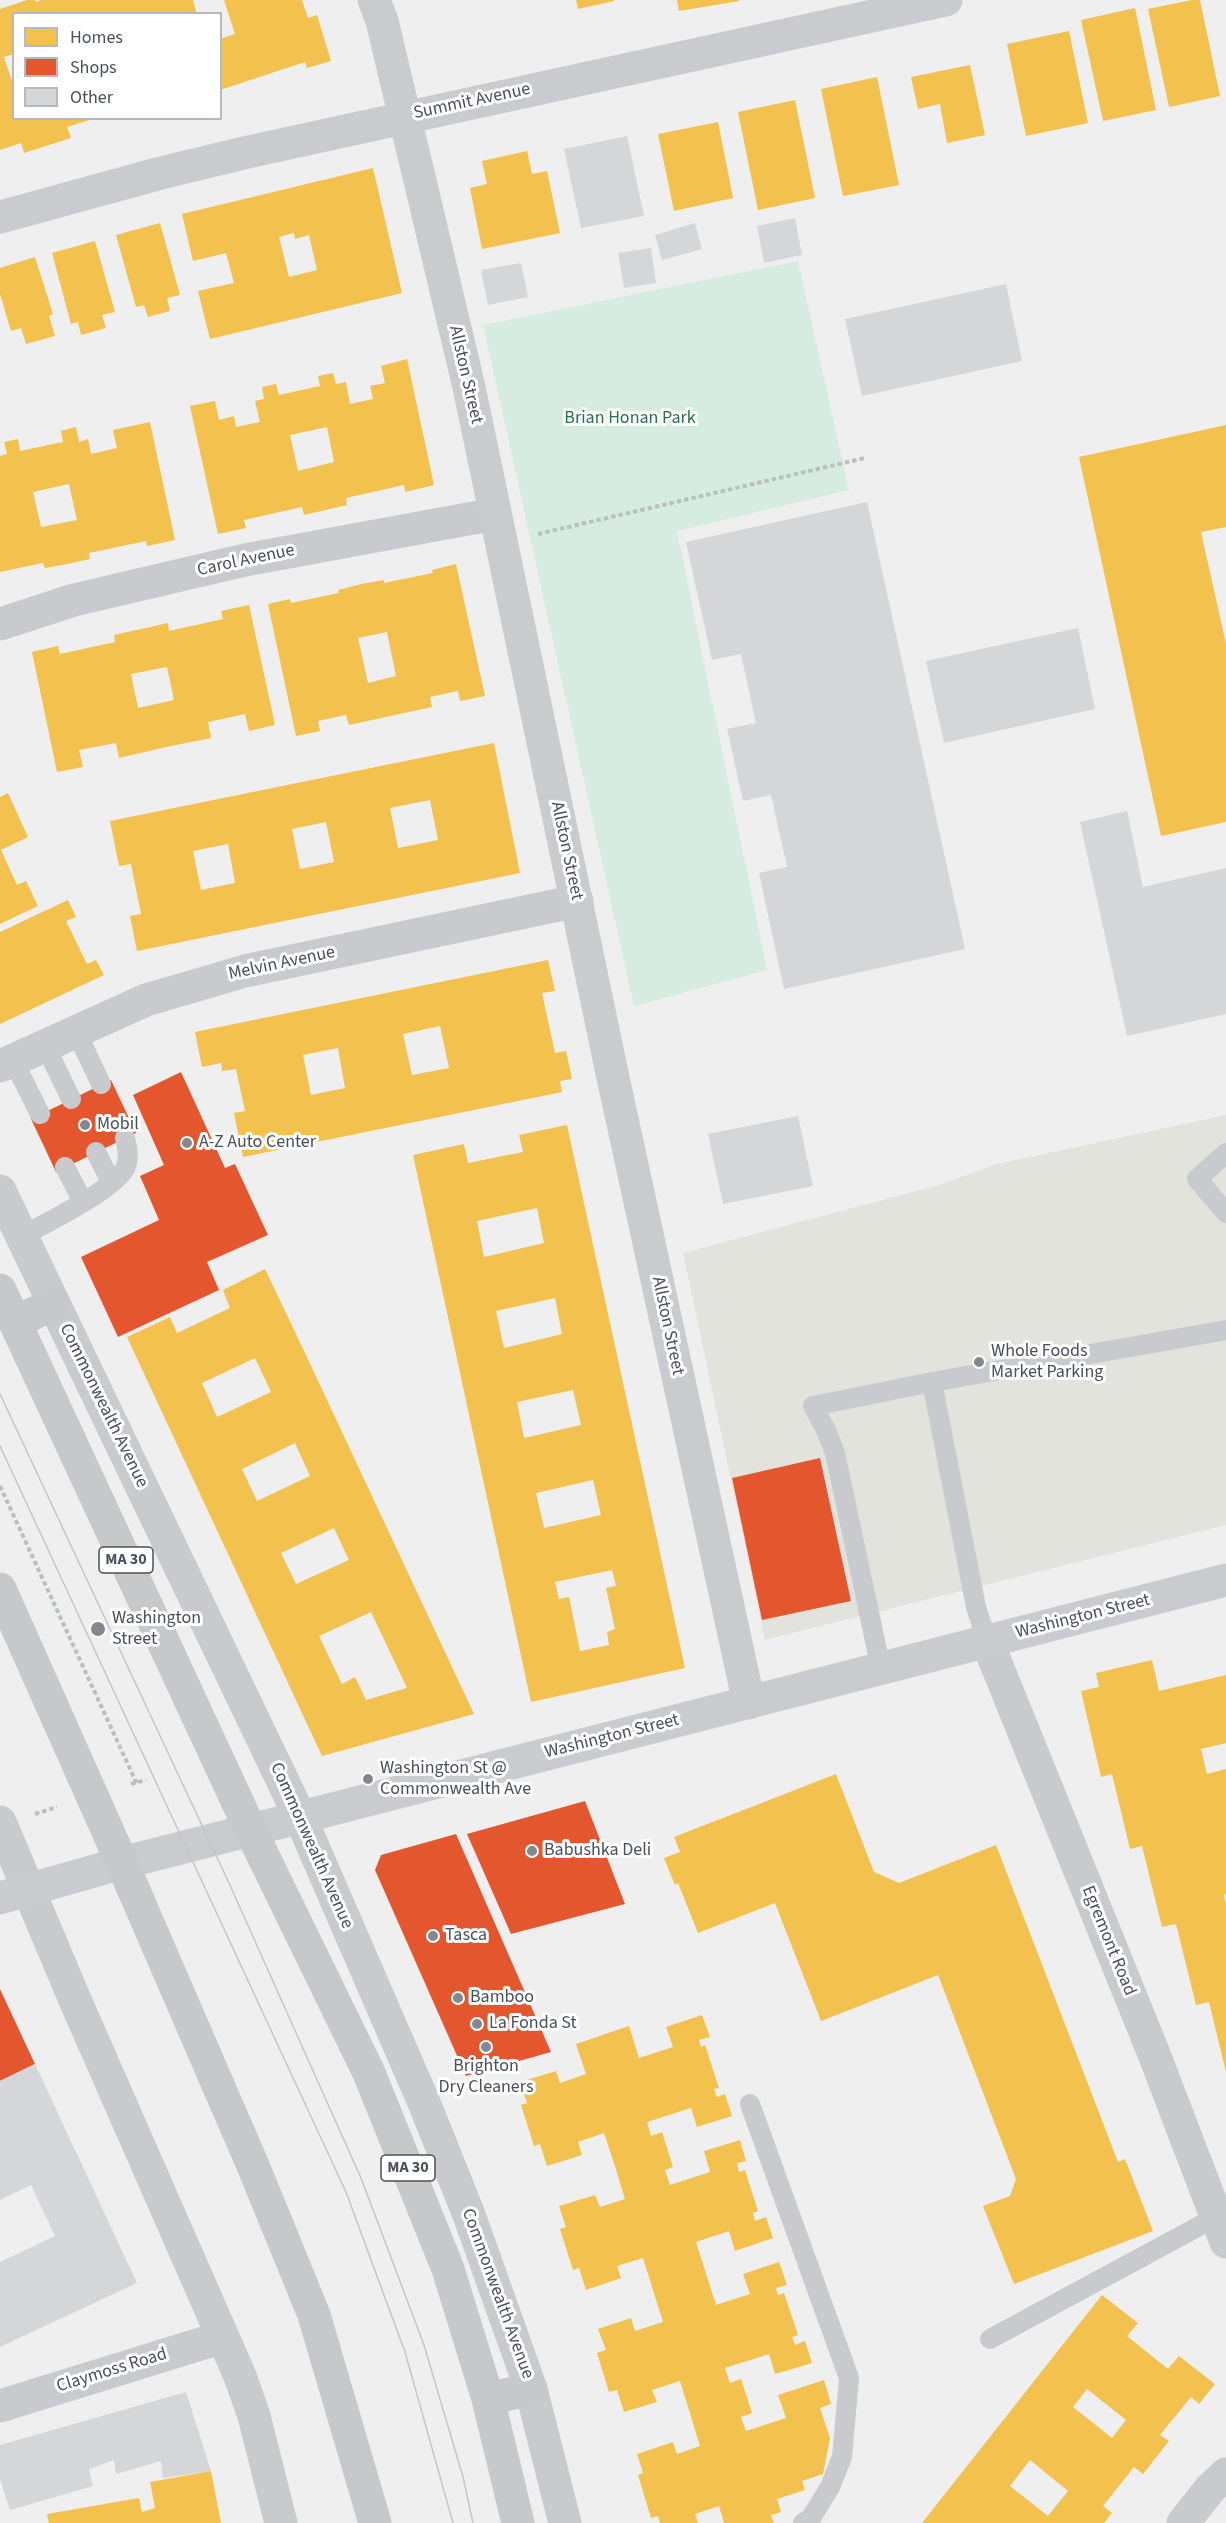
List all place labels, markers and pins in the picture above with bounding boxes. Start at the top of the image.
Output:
place label: Mobil [97,1114,139,1136]
marker: Mobil [78,1118,92,1132]
place label: A-Z Auto Center [199,1132,316,1154]
marker: A-Z Auto Center [180,1136,194,1150]
place label: Whole Foods Market Parking [991,1341,1103,1384]
marker: Whole Foods Market Parking [972,1355,986,1369]
place label: Washington Street [112,1608,201,1650]
marker: Washington Street [89,1620,107,1638]
place label: Washington St @ Commonwealth Ave [380,1758,531,1800]
marker: Washington St @ Commonwealth Ave [361,1772,375,1786]
place label: Babushka Deli [544,1840,651,1862]
marker: Babushka Deli [525,1844,539,1858]
place label: Tasca [445,1925,487,1947]
marker: Tasca [426,1929,440,1943]
place label: Bamboo [470,1987,534,2009]
marker: Bamboo [451,1991,465,2005]
place label: La Fonda St [489,2013,577,2035]
marker: La Fonda St [470,2017,484,2031]
marker: Brighton Dry Cleaners [479,2040,493,2054]
place label: Brighton Dry Cleaners [439,2056,533,2098]

